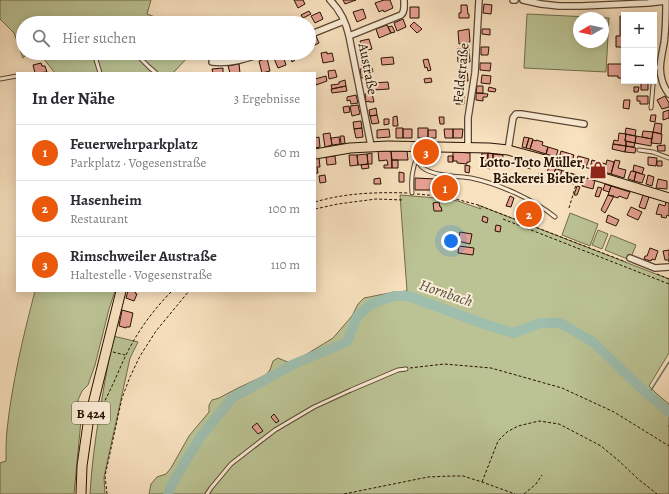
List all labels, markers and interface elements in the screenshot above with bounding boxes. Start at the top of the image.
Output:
north arrow [573,12,609,48]
map controls [621,12,657,84]
button: + [621,12,657,48]
search box [16,16,316,60]
icon: search [30,27,52,49]
text: Hier suchen [62,28,136,48]
street label: Austraße [354,41,382,96]
street label: Feldstraße [448,42,474,104]
button: − [621,48,657,84]
text: In der Nähe [32,87,115,110]
text: 3 Ergebnisse [234,90,300,107]
text: Feuerwehrparkplatz [70,134,198,154]
pin: 3 [413,137,439,167]
text: 1 [43,144,47,161]
text: 60 m [274,144,300,161]
place label: Lotto-Toto Müller, Bäckerei Bieber [479,153,585,188]
text: Parkplatz · Vogesenstraße [70,154,206,171]
shop icon: Lotto-Toto Müller, Bäckerei Bieber [588,160,608,180]
pin: 1 [432,173,458,203]
text: Hasenheim [70,190,142,210]
pin: 2 [516,199,542,229]
text: 2 [42,200,48,217]
text: 100 m [268,200,300,217]
text: Restaurant [70,210,128,227]
your location [441,231,461,251]
text: Rimschweiler Austraße [70,246,217,266]
text: 3 [42,256,48,273]
text: 110 m [271,256,300,273]
text: Haltestelle · Vogesenstraße [70,266,212,283]
water label: Hornbach [417,275,475,311]
road number: B 424 [72,402,110,424]

